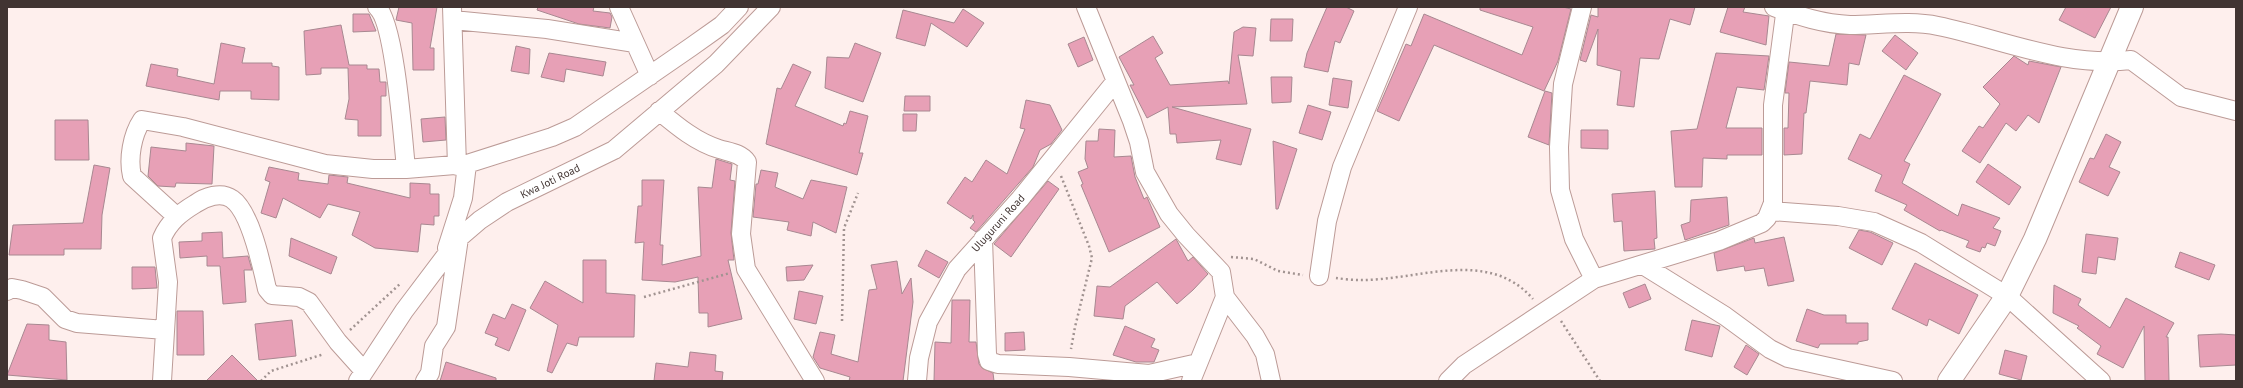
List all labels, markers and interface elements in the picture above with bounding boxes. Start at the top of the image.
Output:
street label: Kwa Joti Road [518,161,582,201]
street label: Uluguruni Road [968,191,1028,255]

